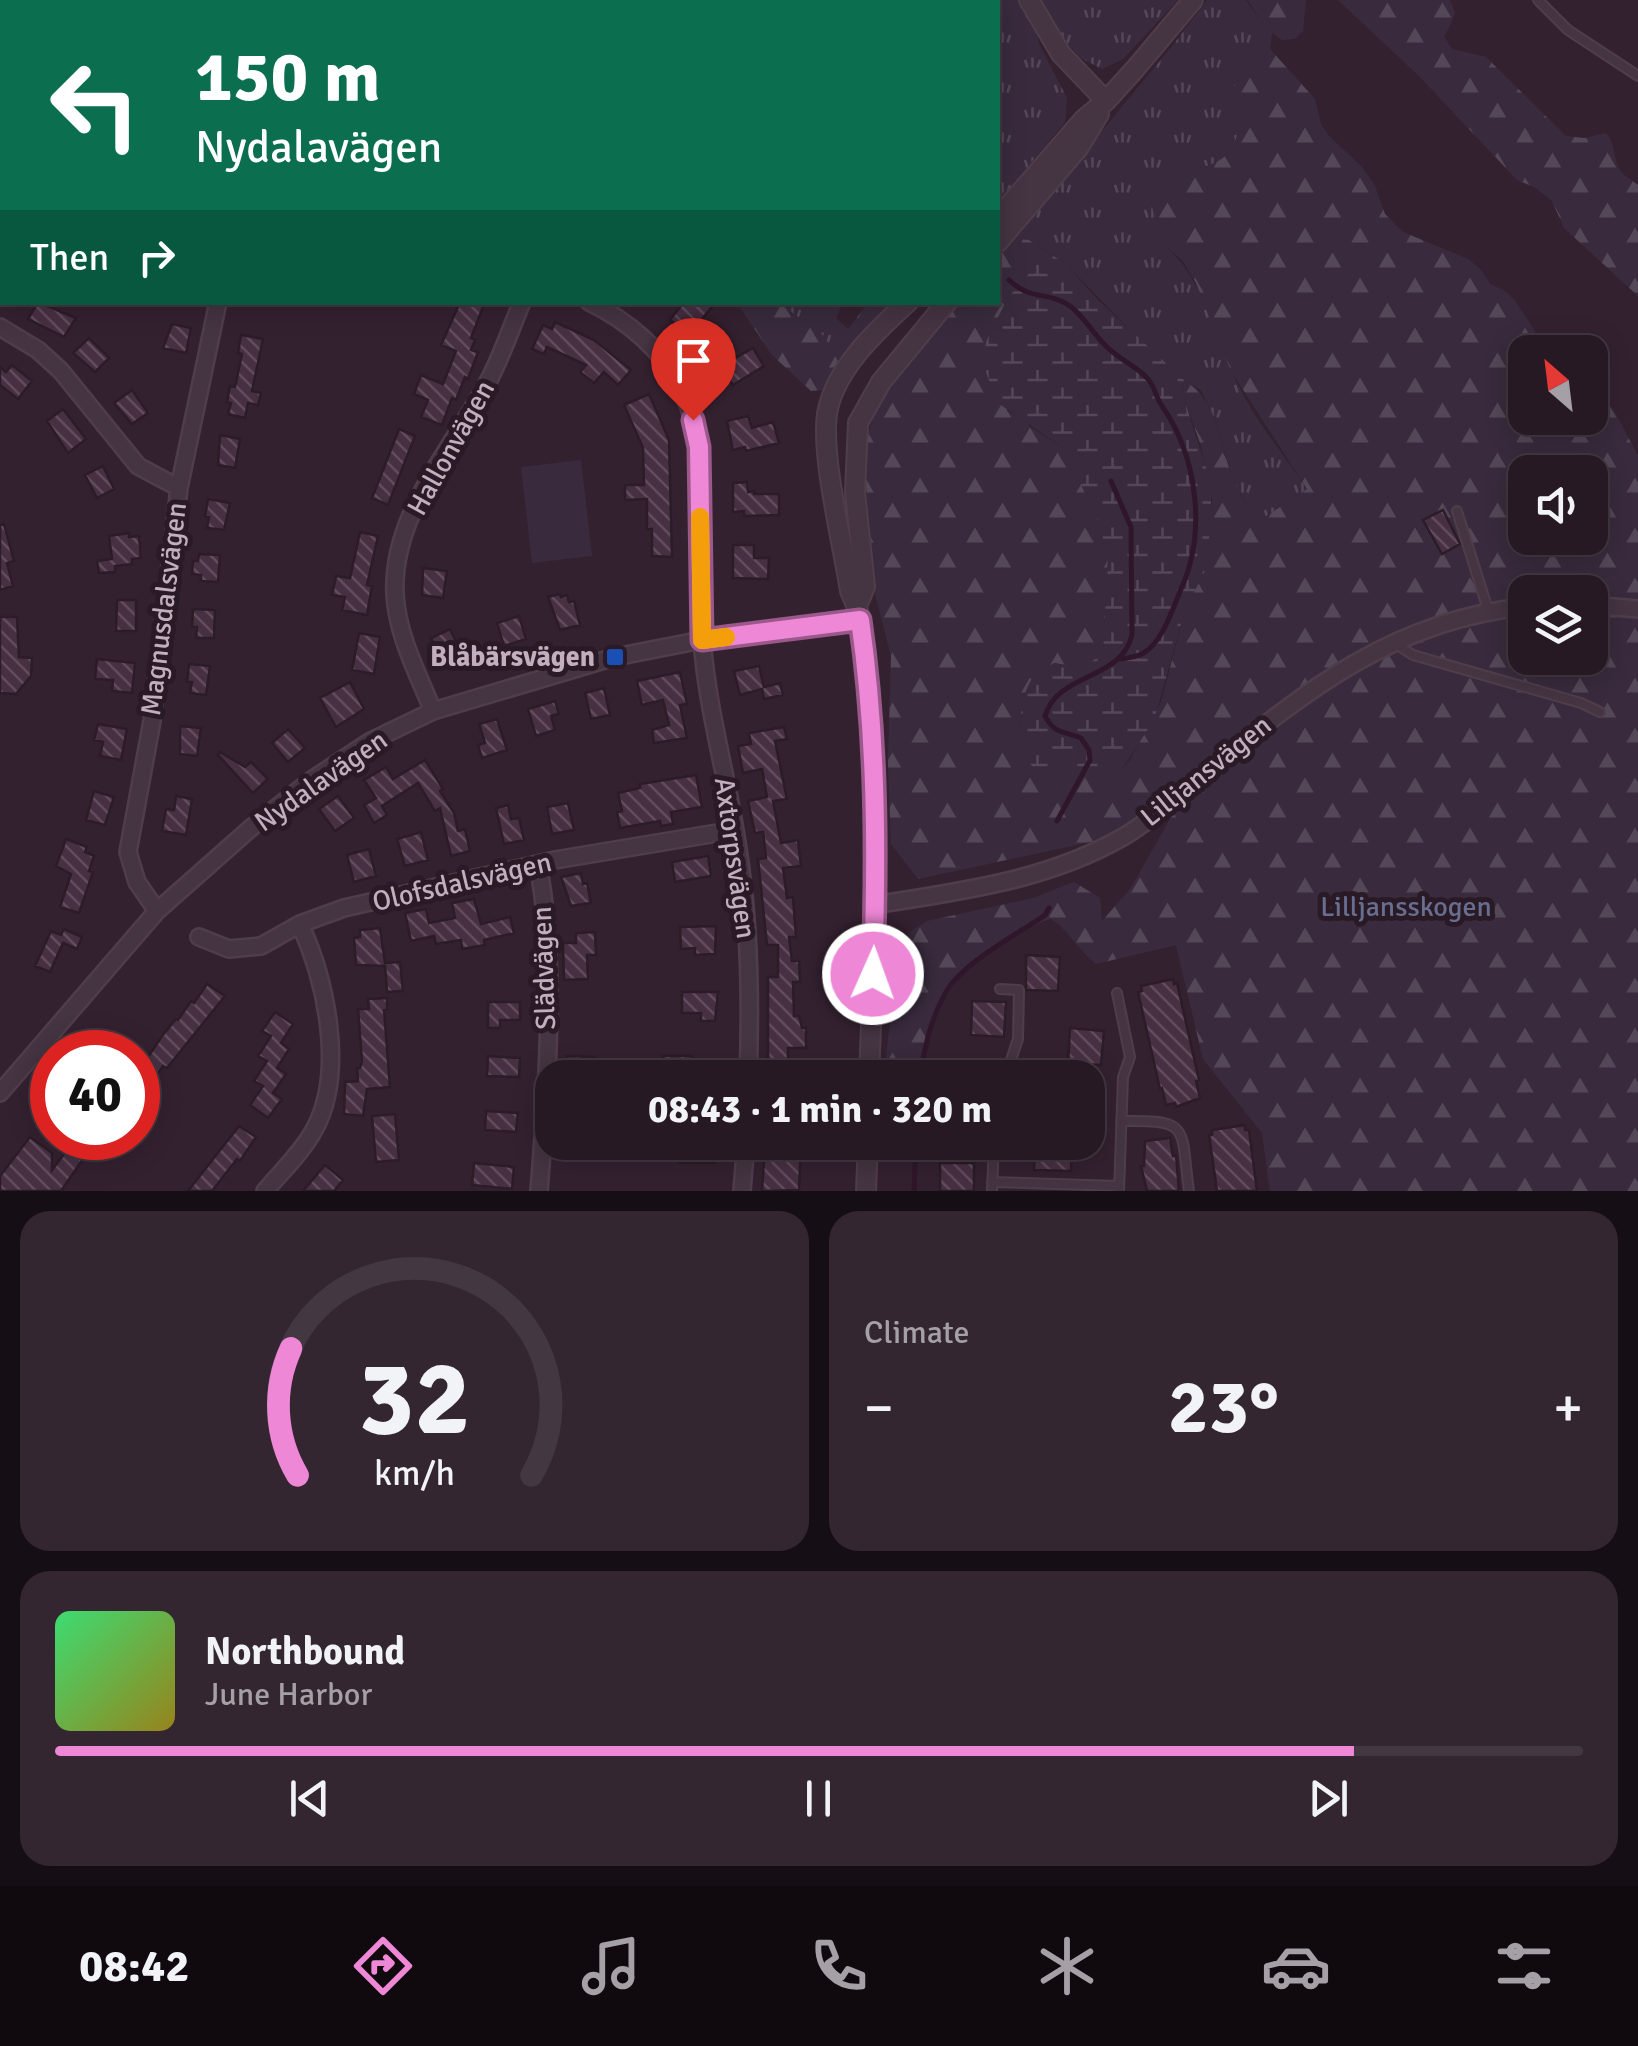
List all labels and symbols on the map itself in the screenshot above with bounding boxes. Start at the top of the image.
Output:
pin [651,318,736,421]
north arrow [1508,335,1608,435]
street label: Hallonvägen [400,374,502,522]
street label: Magnusdalsvägen [134,500,194,718]
place label: Blåbärsvägen [430,640,595,674]
marker: Blåbärsvägen [604,646,626,668]
street label: Lilljansvägen [1134,708,1278,834]
street label: Nydalavägen [248,723,394,839]
street label: Axtorpsvägen [707,775,763,941]
street label: Olofsdalsvägen [369,845,555,919]
park label: Lilljansskogen [1320,890,1492,924]
street label: Slädvägen [525,906,563,1030]
position arrow [821,922,925,1026]
speed limit sign: 40 [30,1030,160,1160]

